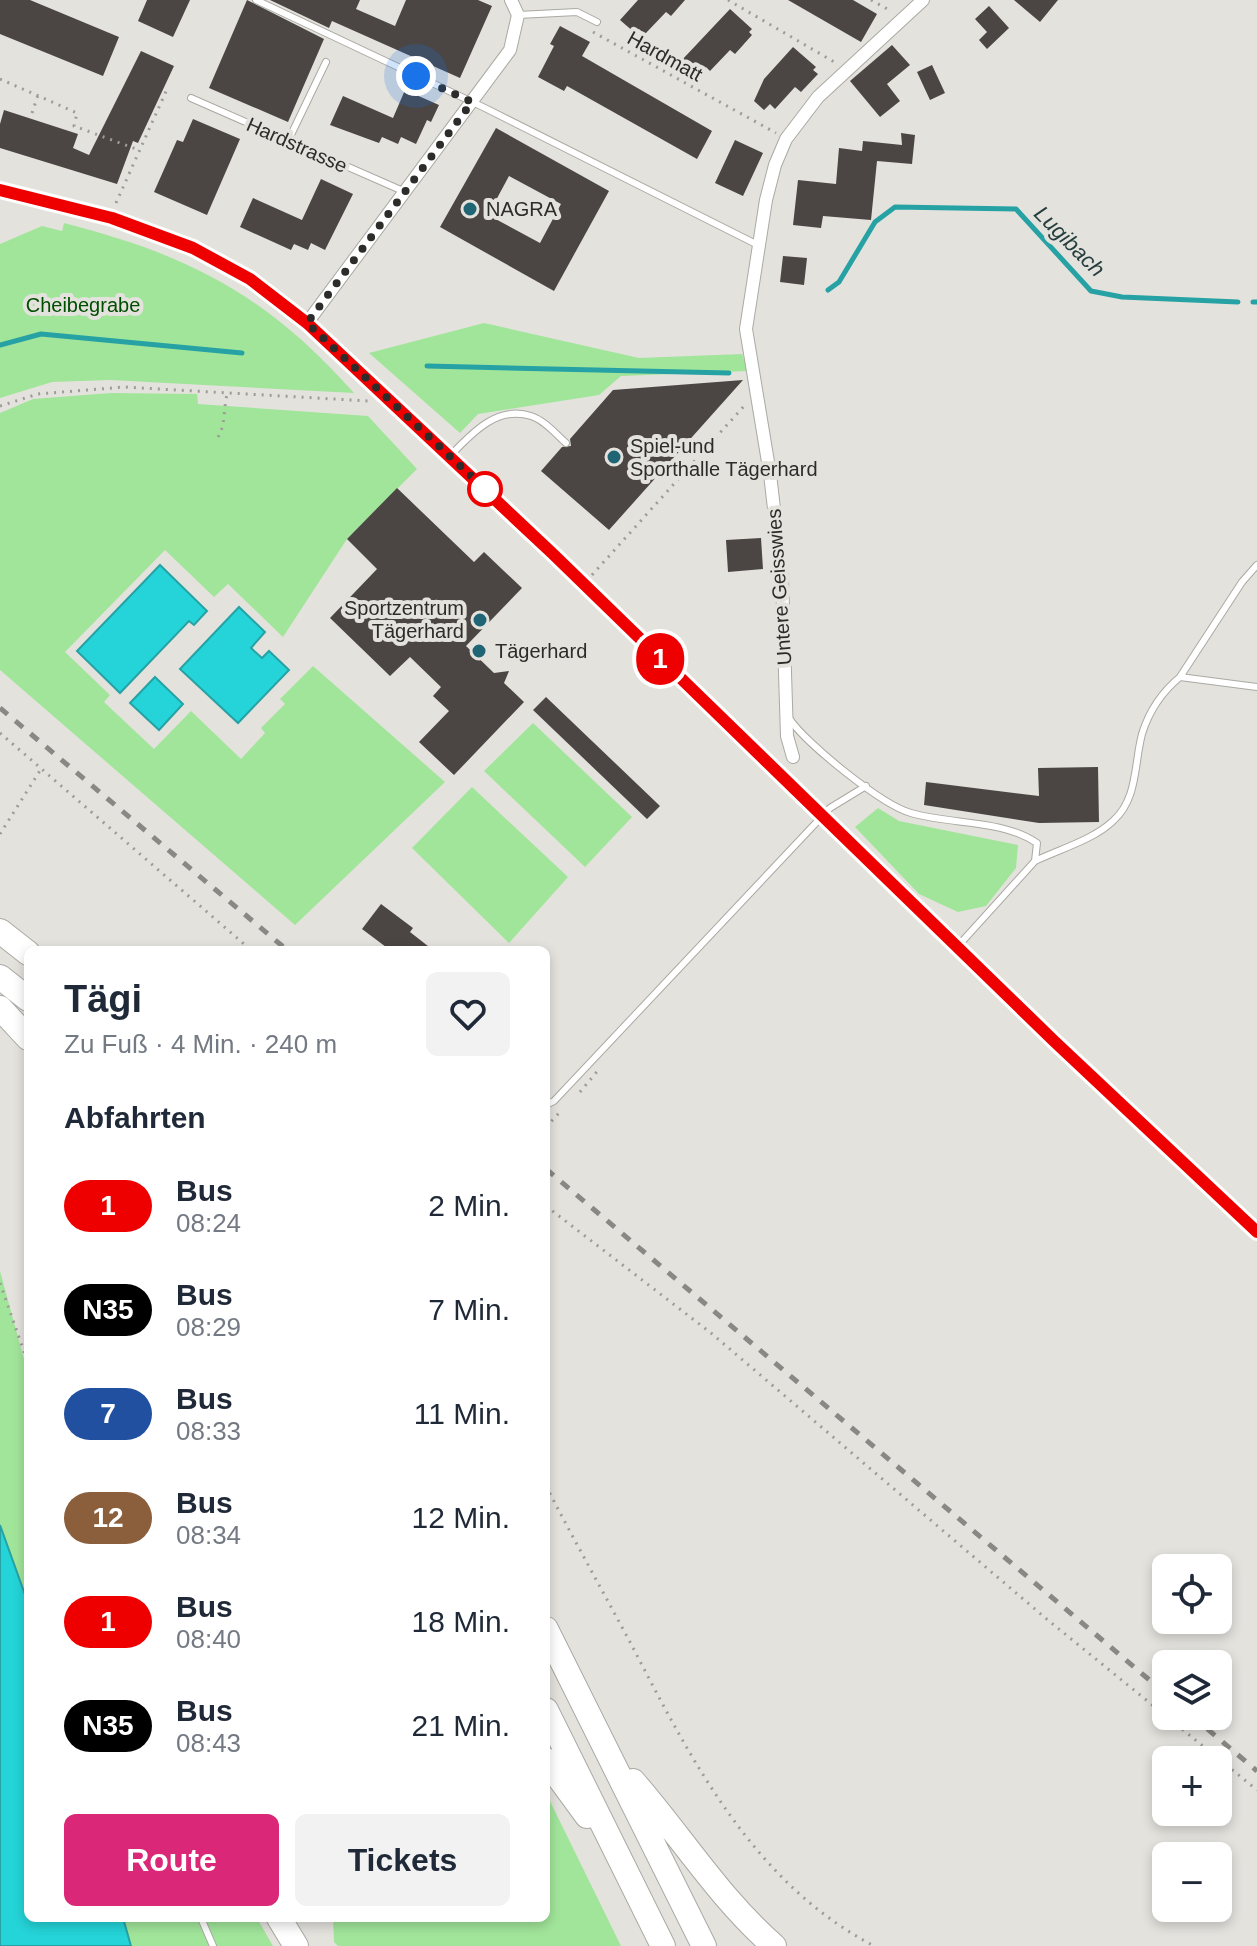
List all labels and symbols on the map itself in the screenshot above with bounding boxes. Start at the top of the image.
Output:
street label: Hardmatt [624,26,707,86]
your location [396,56,436,96]
street label: Hardstrasse [243,113,351,177]
place label: NAGRA [486,198,558,220]
marker: NAGRA [461,200,479,218]
water label: Lugibach [1029,201,1110,282]
park label: Cheibegrabe [26,294,140,316]
place label: Spiel-und Sporthalle Tägerhard [630,435,818,480]
marker: Spiel-und Sporthalle Tägerhard [605,448,623,466]
unlabelled marker [468,472,502,506]
street label: Untere Geisswies [763,508,795,666]
place label: Sportzentrum Tägerhard [344,597,464,642]
marker: Sportzentrum Tägerhard [471,611,489,629]
line badge: 1 [634,633,686,685]
place label: Tägerhard [495,640,587,662]
marker: Tägerhard [470,642,488,660]

